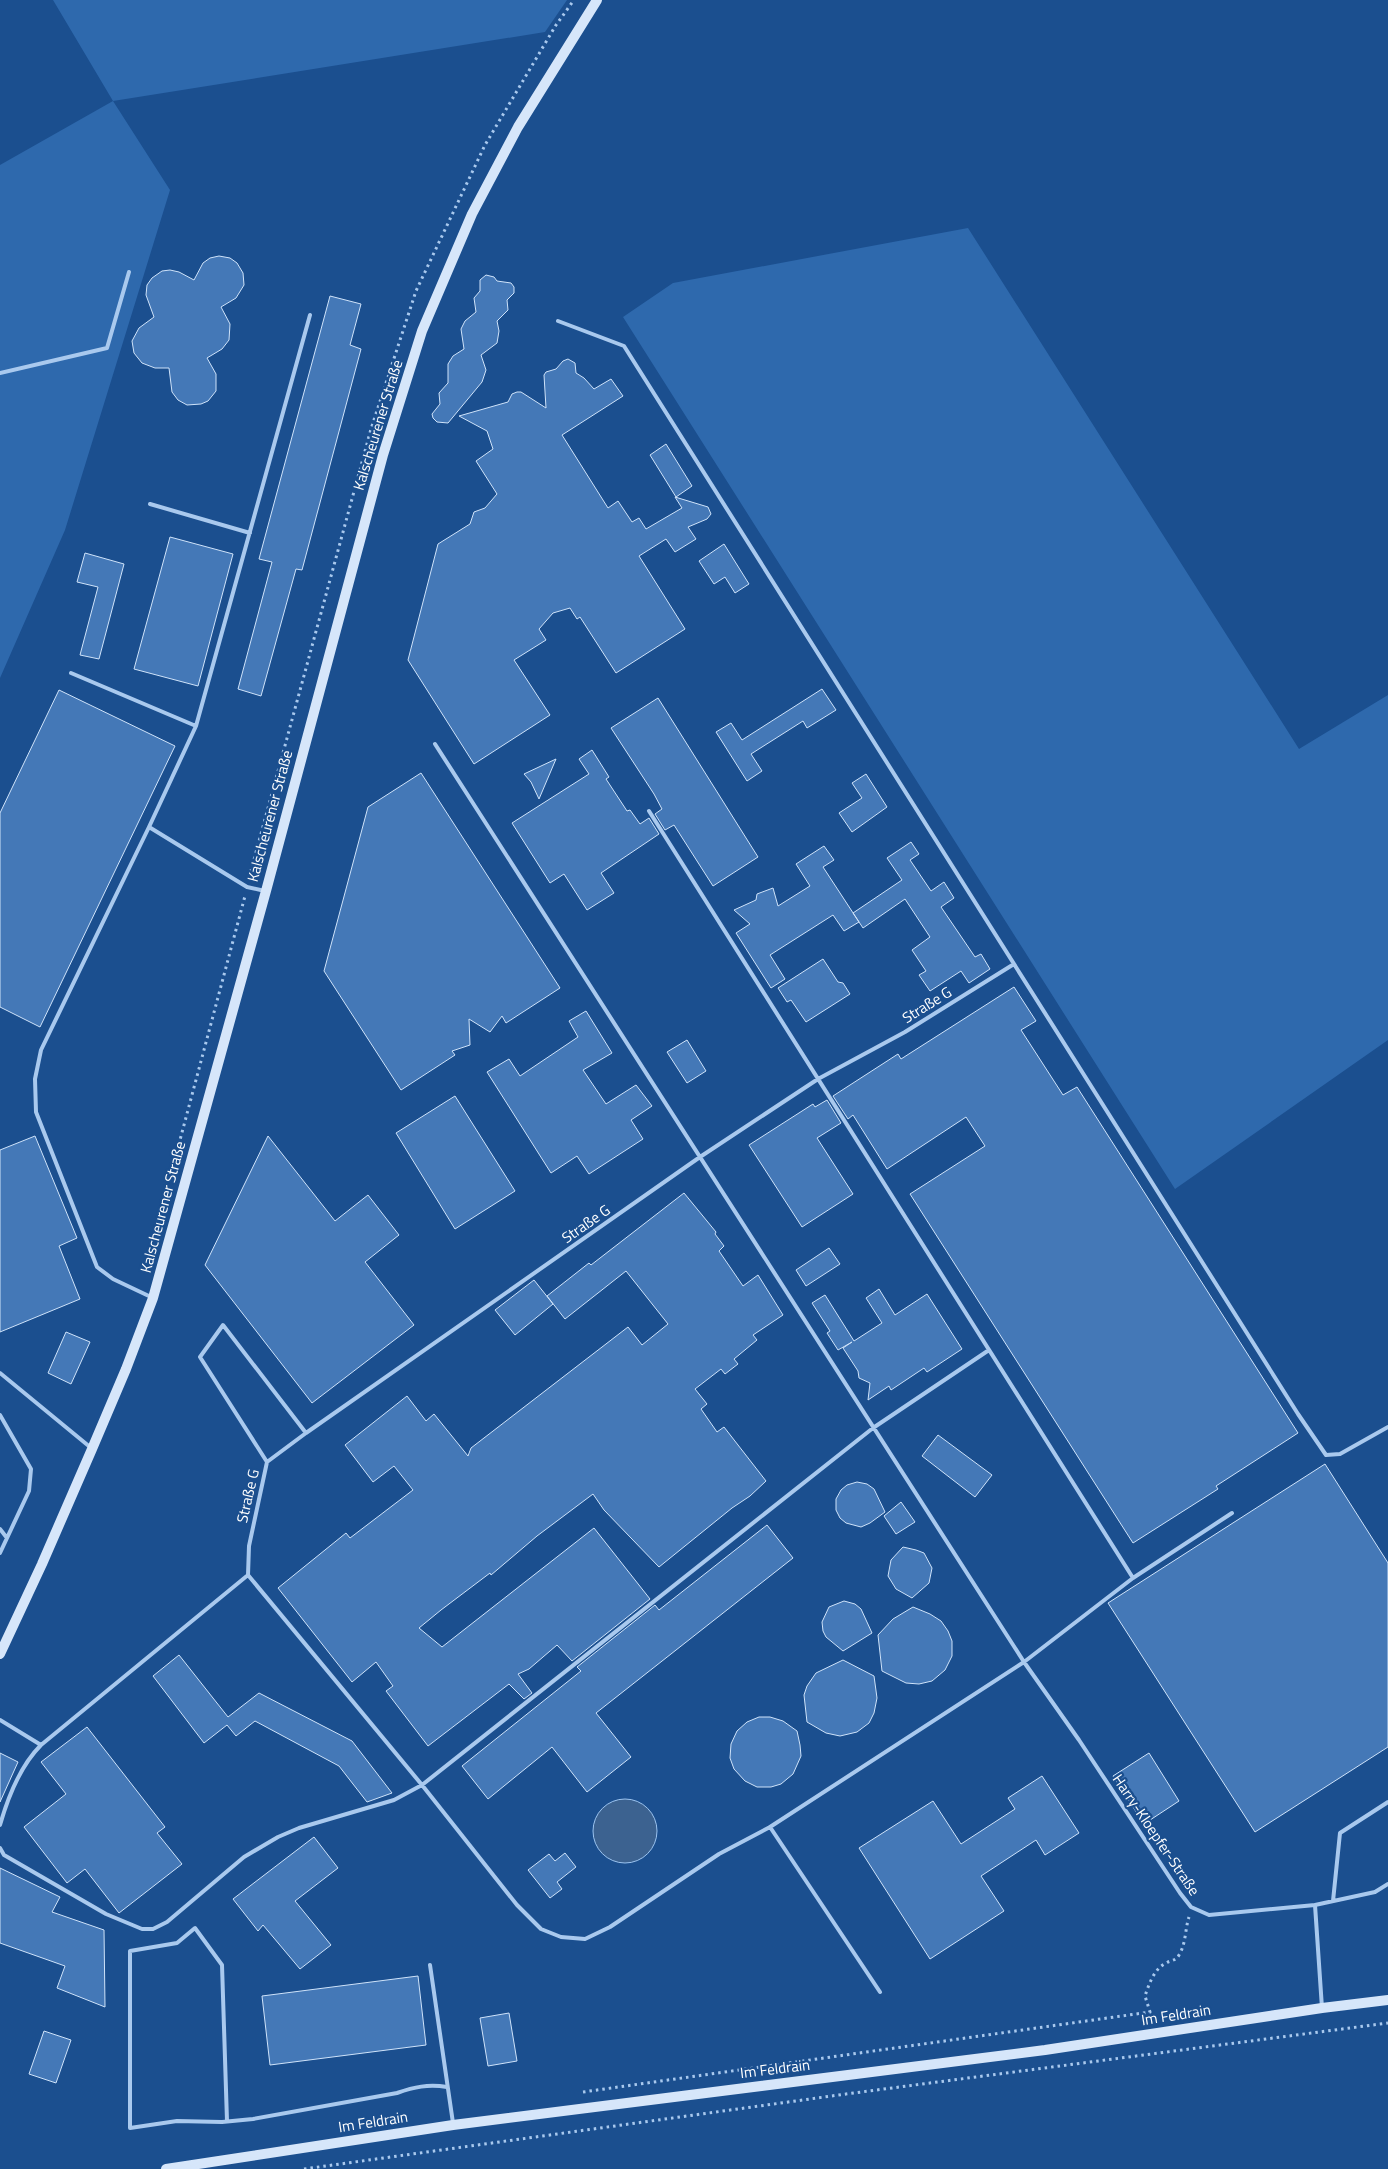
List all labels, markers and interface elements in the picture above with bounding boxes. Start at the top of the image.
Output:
street label: Kalscheurener Straße [347,357,408,493]
street label: Kalscheurener Straße [241,747,298,884]
street label: Straße G [897,980,956,1029]
street label: Kalscheurener Straße [134,1138,191,1275]
street label: Straße G [557,1198,615,1249]
street label: Straße G [230,1467,265,1525]
street label: Harry-Kloepfer-Straße [1107,1769,1206,1900]
street label: Im Feldrain [1139,1998,1212,2031]
street label: Im Feldrain [739,2053,811,2084]
street label: Im Feldrain [336,2105,409,2138]

